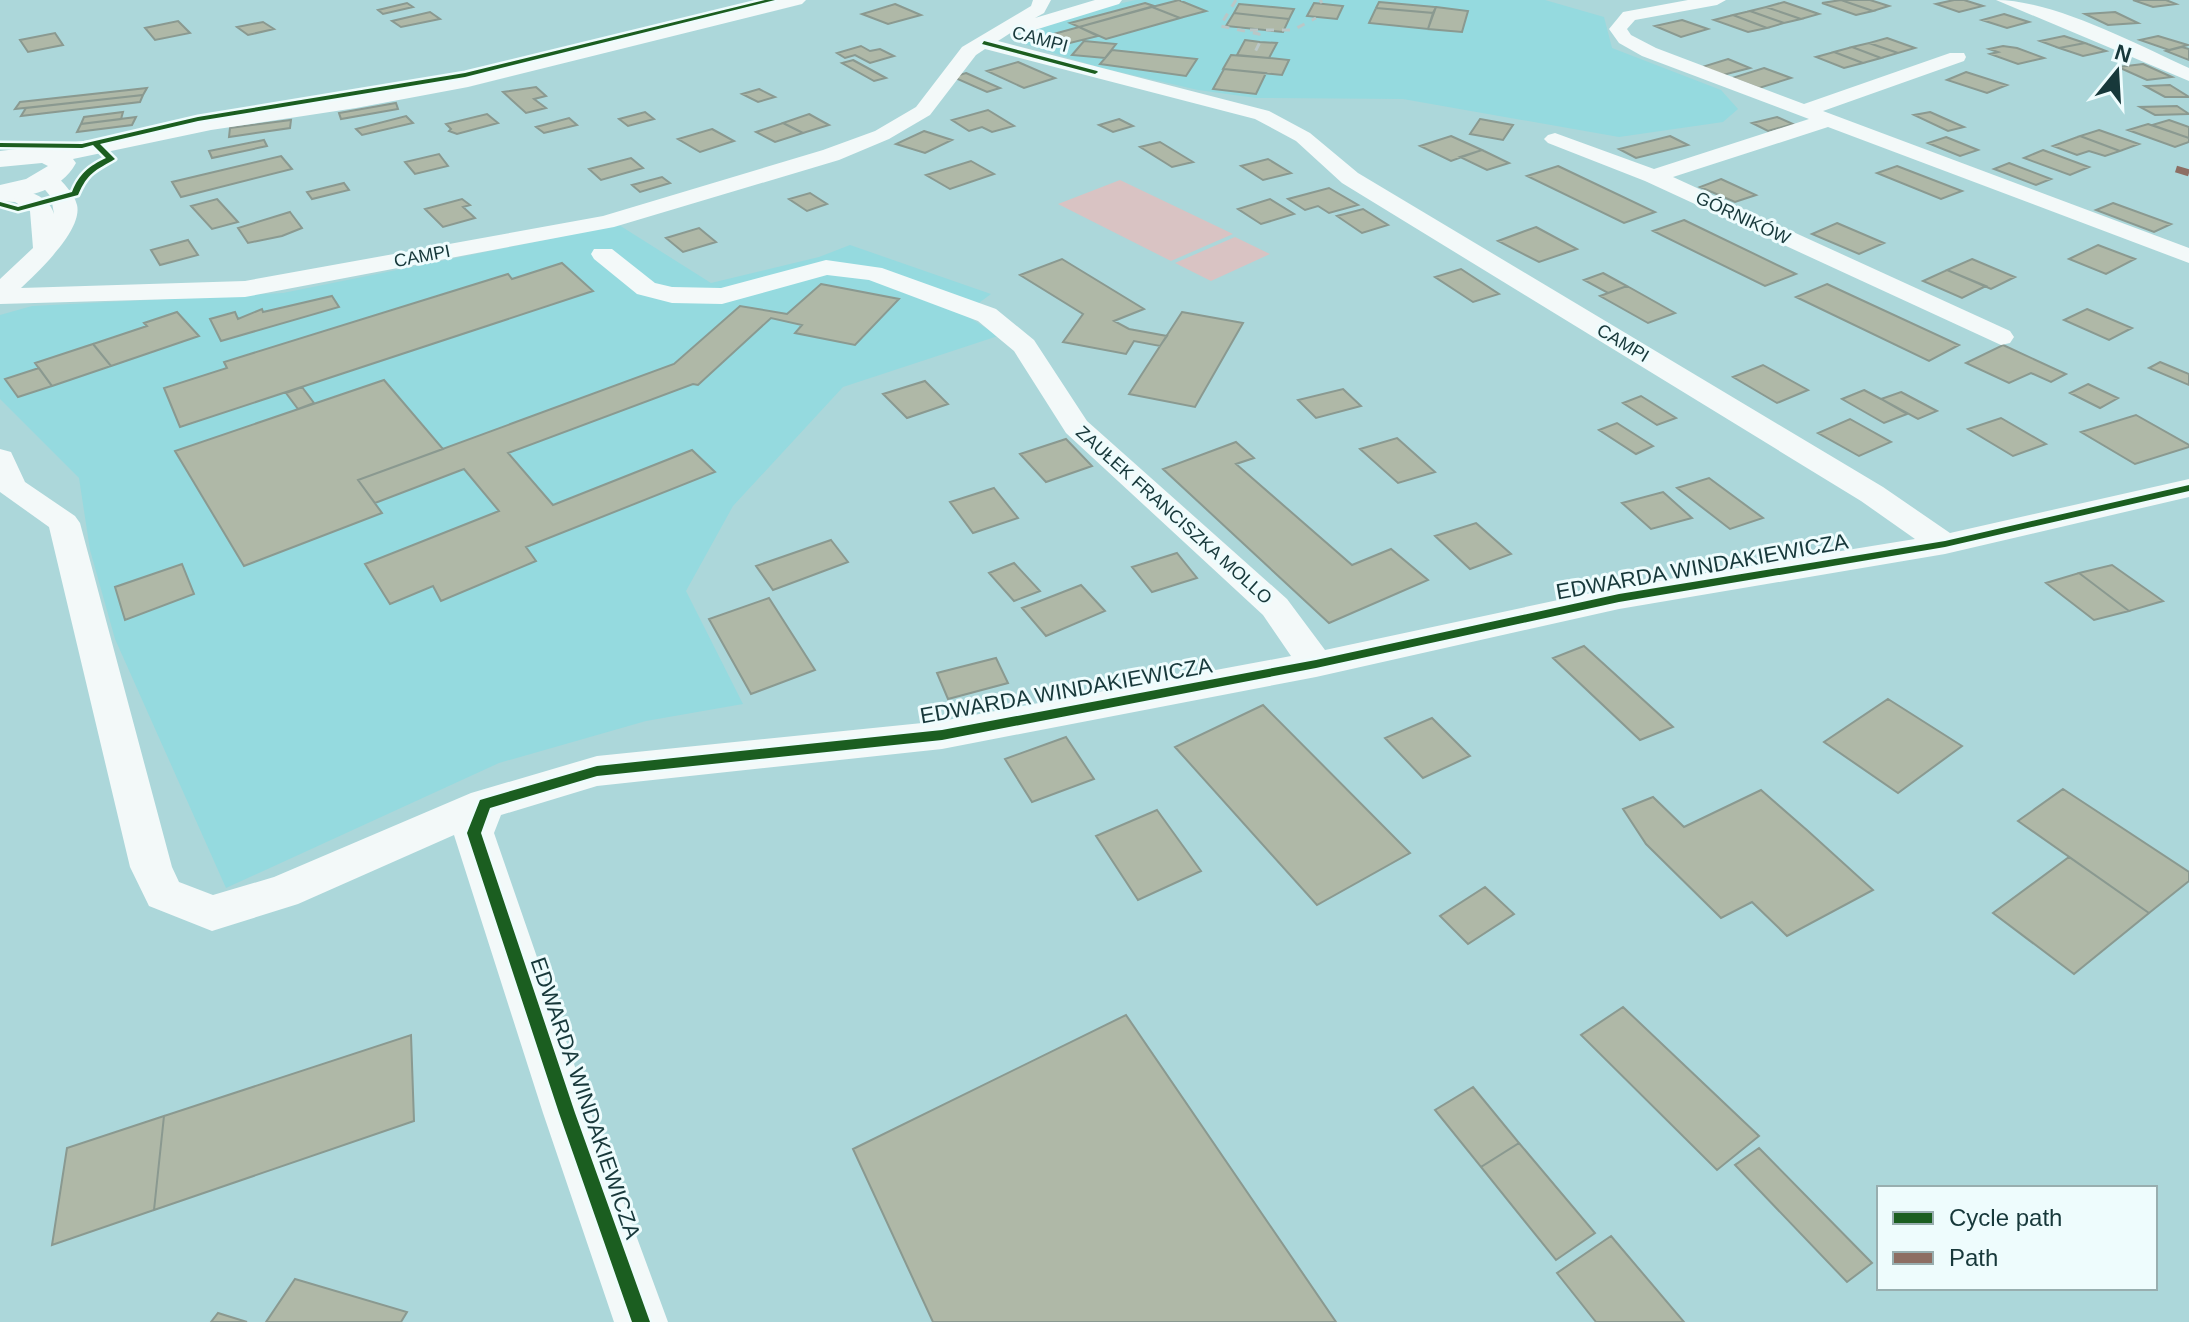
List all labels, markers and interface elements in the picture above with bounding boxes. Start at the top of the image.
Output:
street label: CAMPI [1010,22,1070,56]
north arrow [2077,32,2157,112]
text: N [2112,39,2134,68]
street label: GÓRNIKÓW [1693,186,1794,249]
street label: CAMPI [392,241,452,271]
street label: CAMPI [1593,320,1653,366]
street label: ZAUŁEK FRANCISZKA MOLLO [1072,422,1276,608]
street label: EDWARDA WINDAKIEWICZA [1554,528,1850,605]
street label: EDWARDA WINDAKIEWICZA [918,652,1214,729]
street label: EDWARDA WINDAKIEWICZA [525,954,646,1243]
legend [1877,1186,2157,1290]
text: Cycle path [1949,1204,2062,1231]
text: Path [1949,1244,1998,1271]

